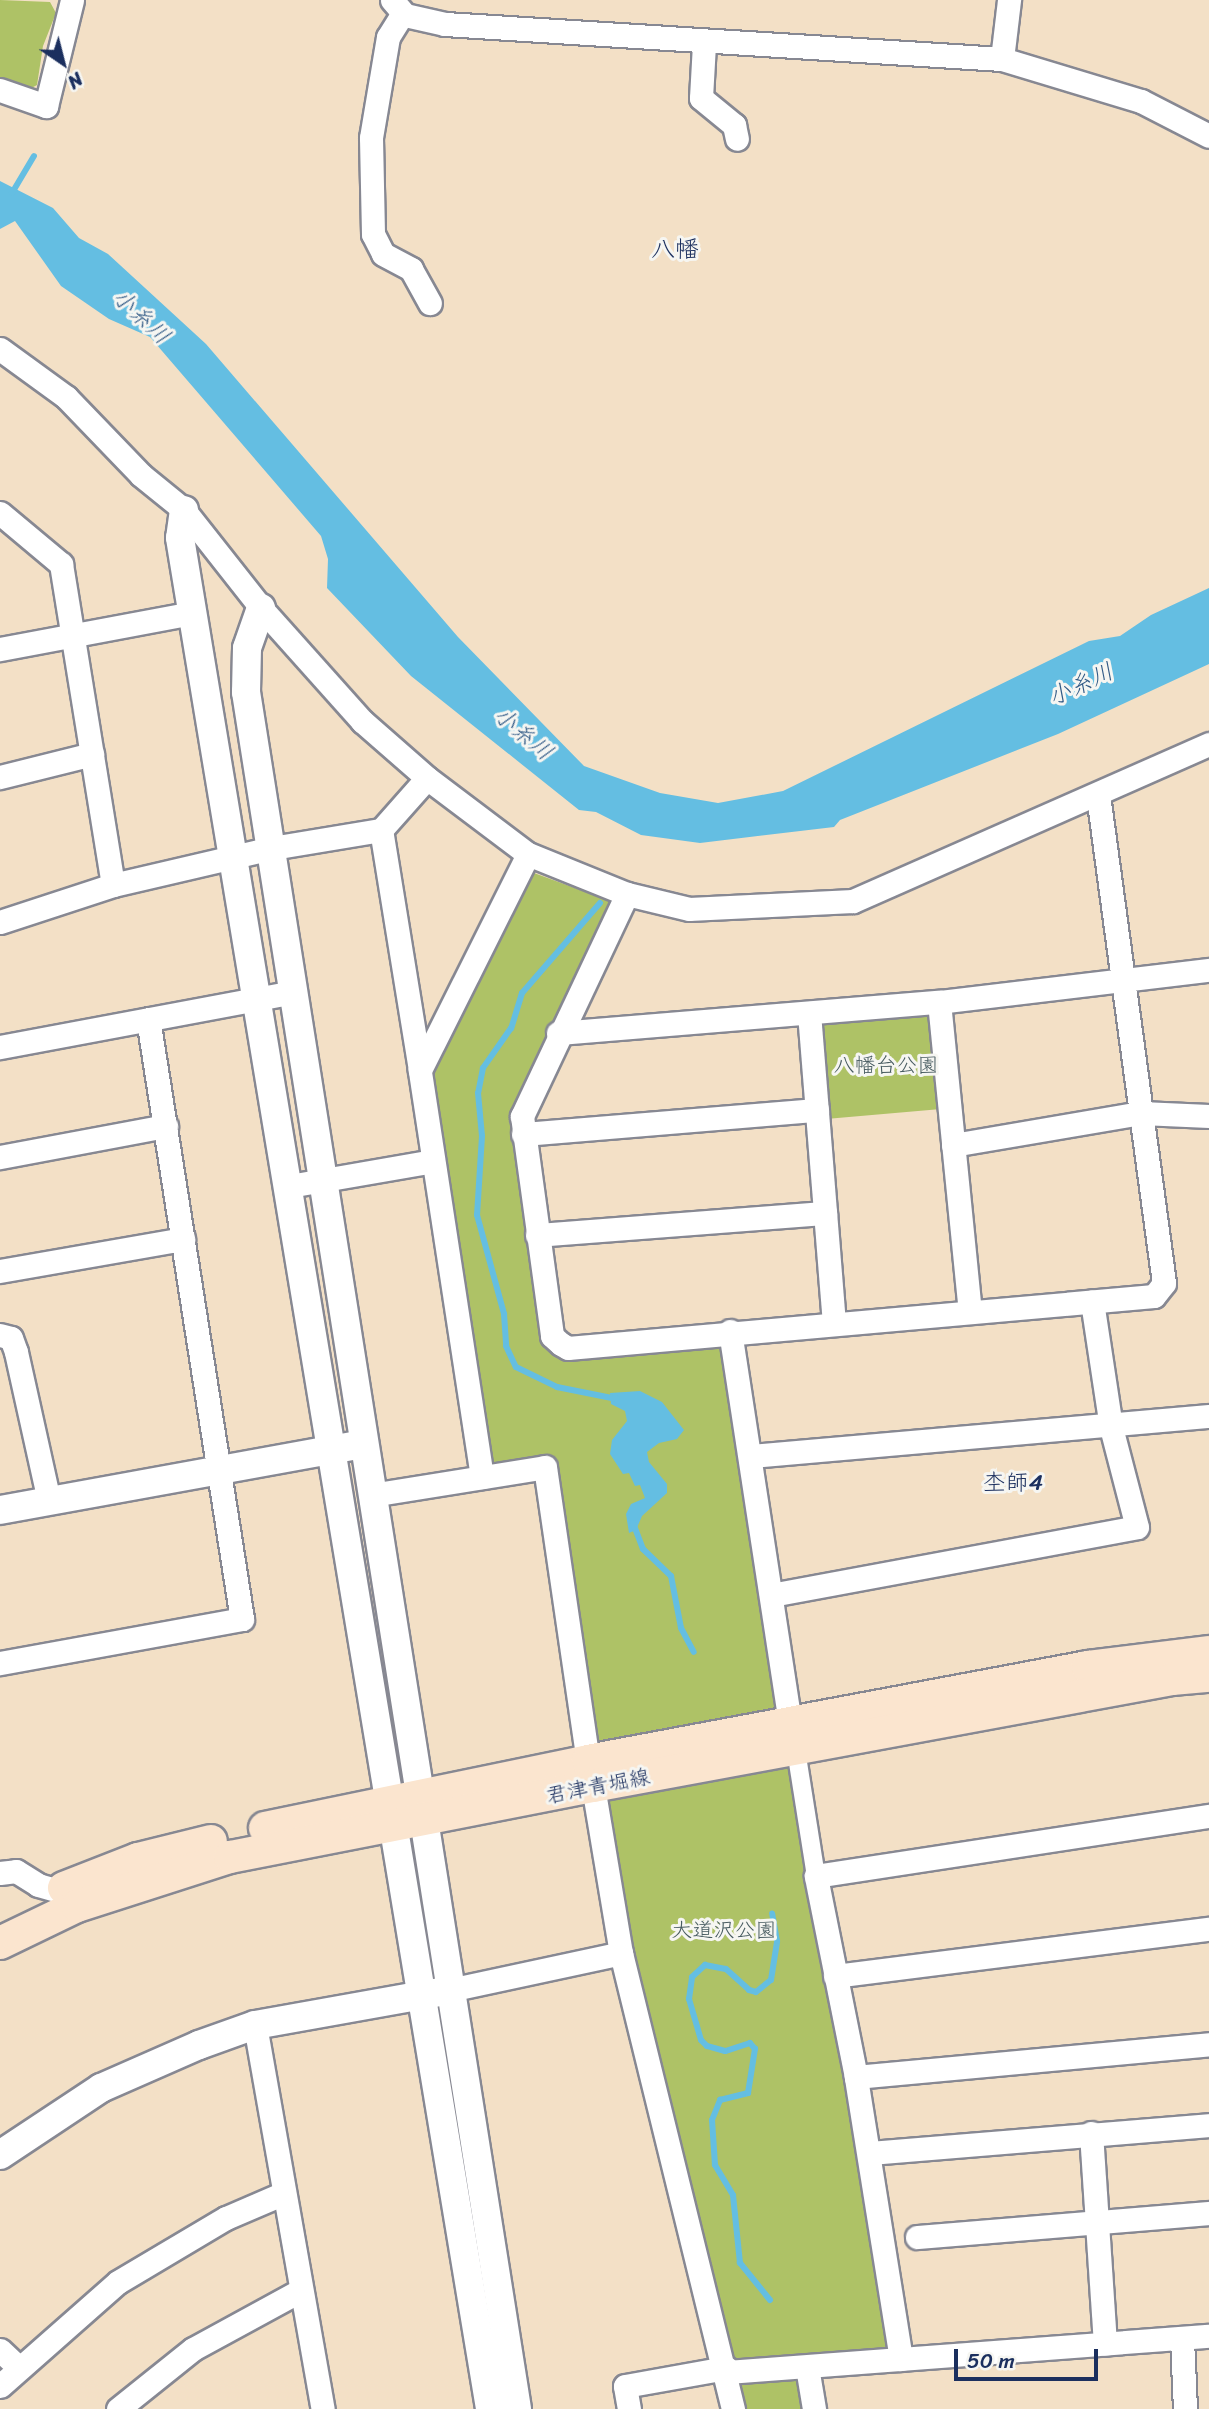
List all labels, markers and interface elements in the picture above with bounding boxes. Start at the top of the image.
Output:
north arrow [28,28,98,98]
text: N [60,63,90,98]
district label: 八幡 [651,236,699,264]
water label: 小糸川 [106,283,176,351]
water label: 小糸川 [1044,658,1118,712]
water label: 小糸川 [488,701,558,767]
park label: 八幡台公園 [834,1052,938,1078]
district label: 杢師4 [983,1469,1043,1497]
street label: 君津青堀線 [544,1764,652,1808]
park label: 大道沢公園 [672,1917,776,1943]
scale bar [957,2336,1100,2380]
text: 50 m [967,2342,1015,2380]

